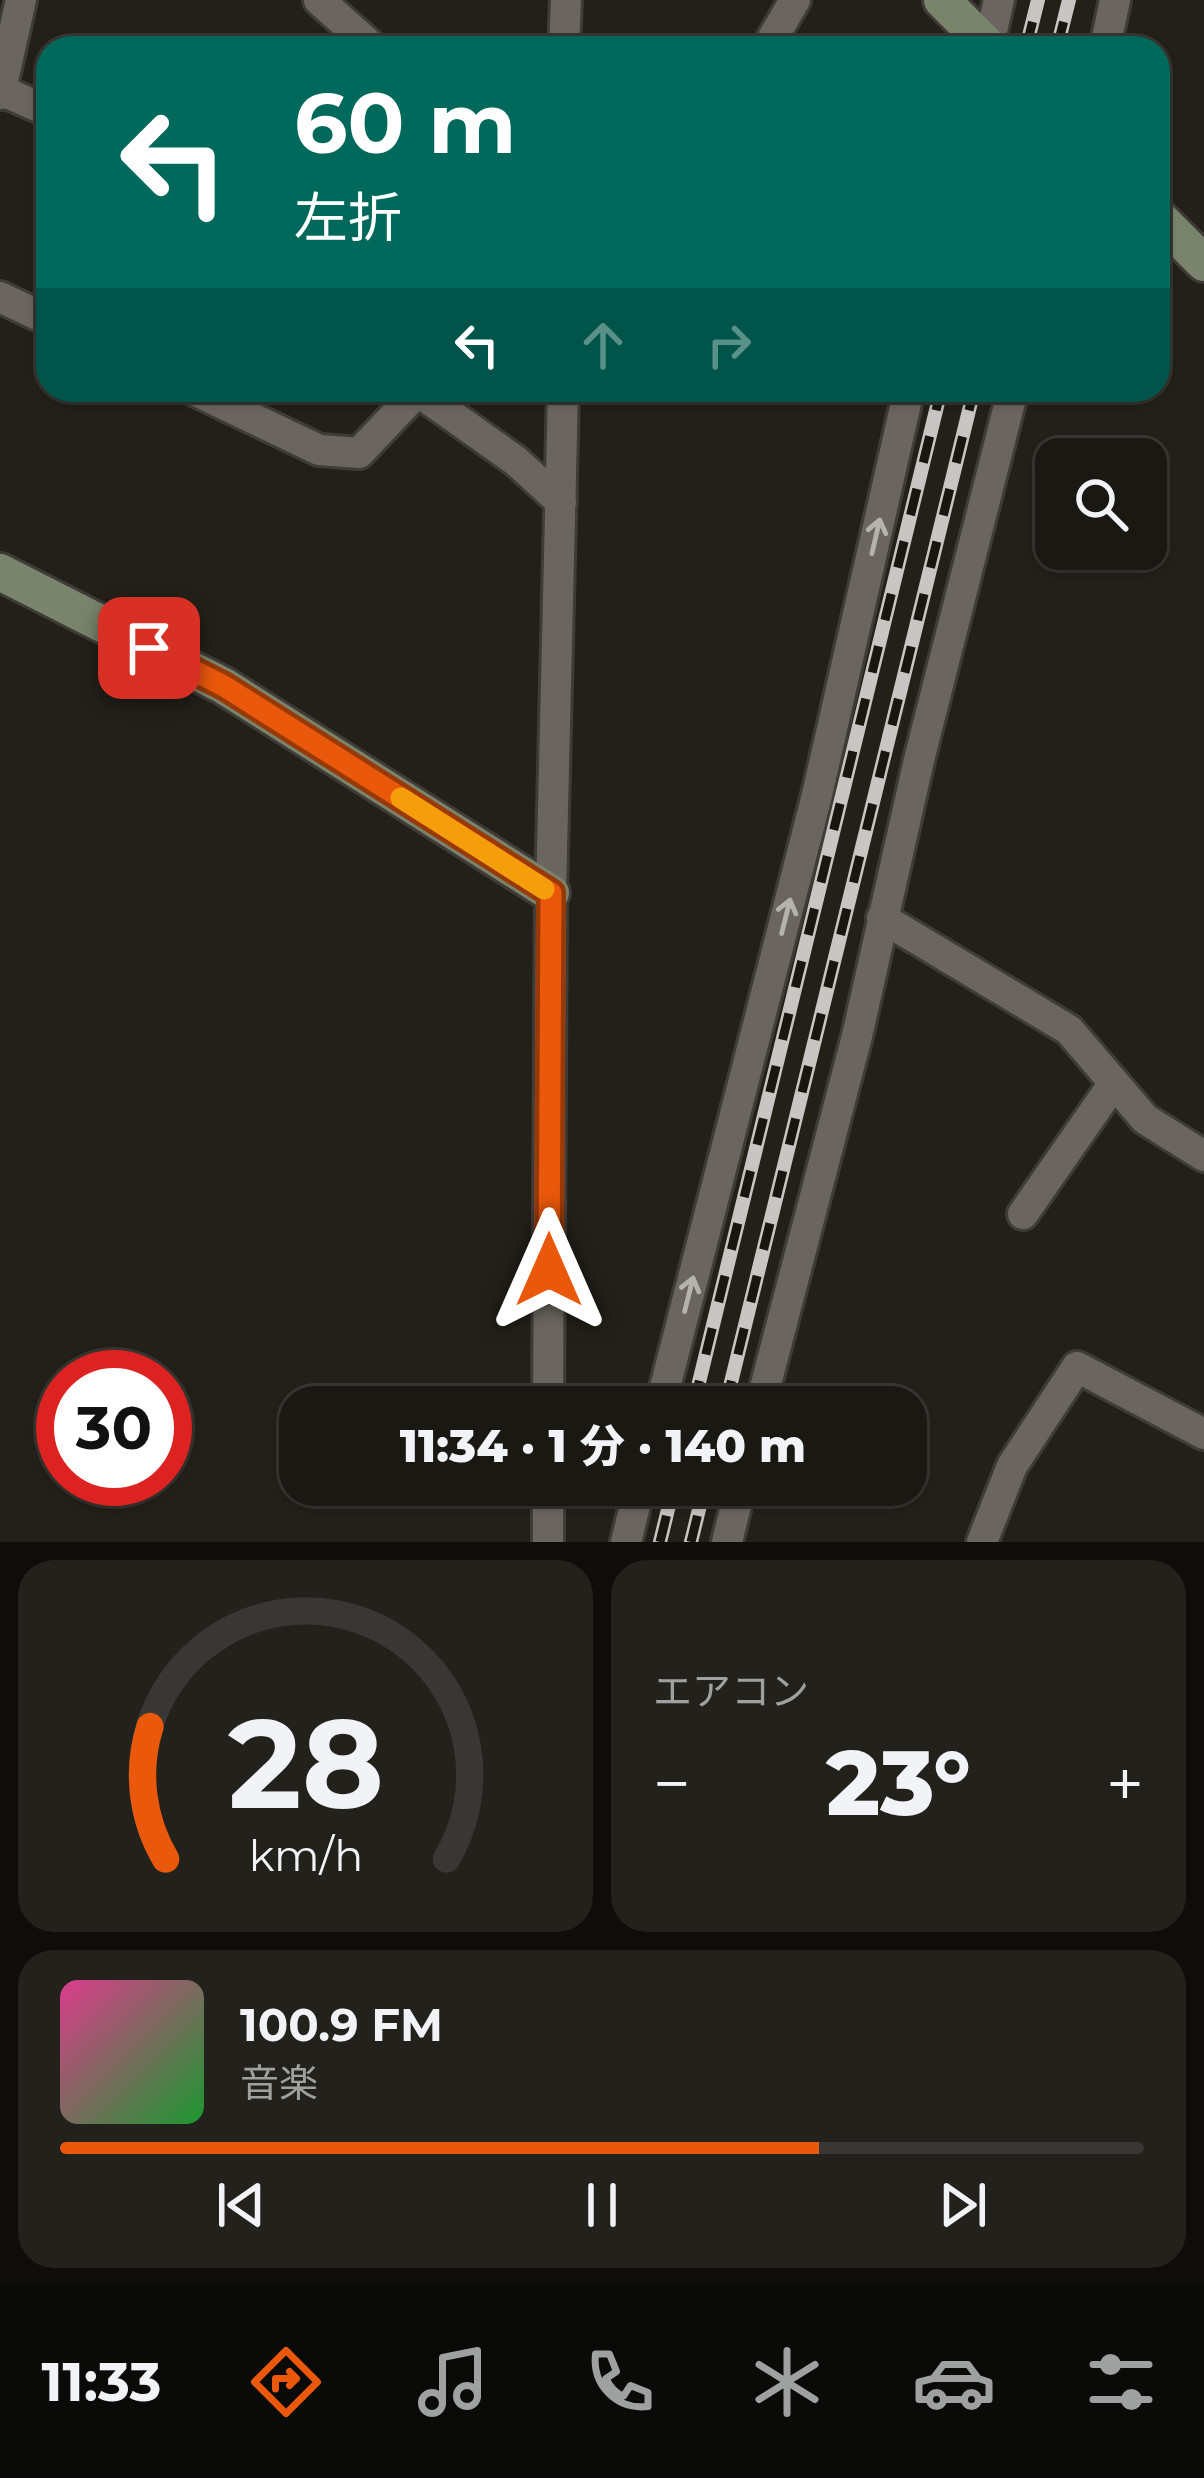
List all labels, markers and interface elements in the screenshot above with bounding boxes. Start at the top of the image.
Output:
text: 60 m [294,72,516,174]
icon: left [96,84,252,240]
text: 左折 [294,185,402,251]
icon: left [444,312,510,378]
icon: ahead [570,312,636,378]
icon: right [696,312,762,378]
map controls [1035,438,1167,570]
button: search [1035,438,1167,570]
one-way arrow [866,518,888,556]
pin [98,597,200,699]
icon: arrive [116,615,182,681]
one-way arrow [776,897,798,935]
position arrow [486,1207,612,1333]
one-way arrow [679,1275,701,1313]
speed limit sign: 30 [36,1350,192,1506]
text: 11:34 · 1 分 · 140 m [400,1418,806,1473]
text: エアコン [653,1667,809,1715]
text: 28 [227,1687,383,1839]
text: 23° [826,1728,971,1838]
text: − [653,1743,691,1824]
text: + [1106,1743,1144,1824]
text: km/h [248,1829,363,1882]
text: 100.9 FM [240,1997,443,2052]
text: 音楽 [240,2059,318,2107]
icon: previous [208,2172,274,2238]
icon: pause [569,2172,635,2238]
icon: next [930,2172,996,2238]
icon: directions [244,2340,328,2424]
icon: music [411,2340,495,2424]
icon: phone [578,2340,662,2424]
icon: climate [745,2340,829,2424]
icon: car [912,2340,996,2424]
icon: filters [1079,2340,1163,2424]
text: 11:33 [41,2349,162,2415]

